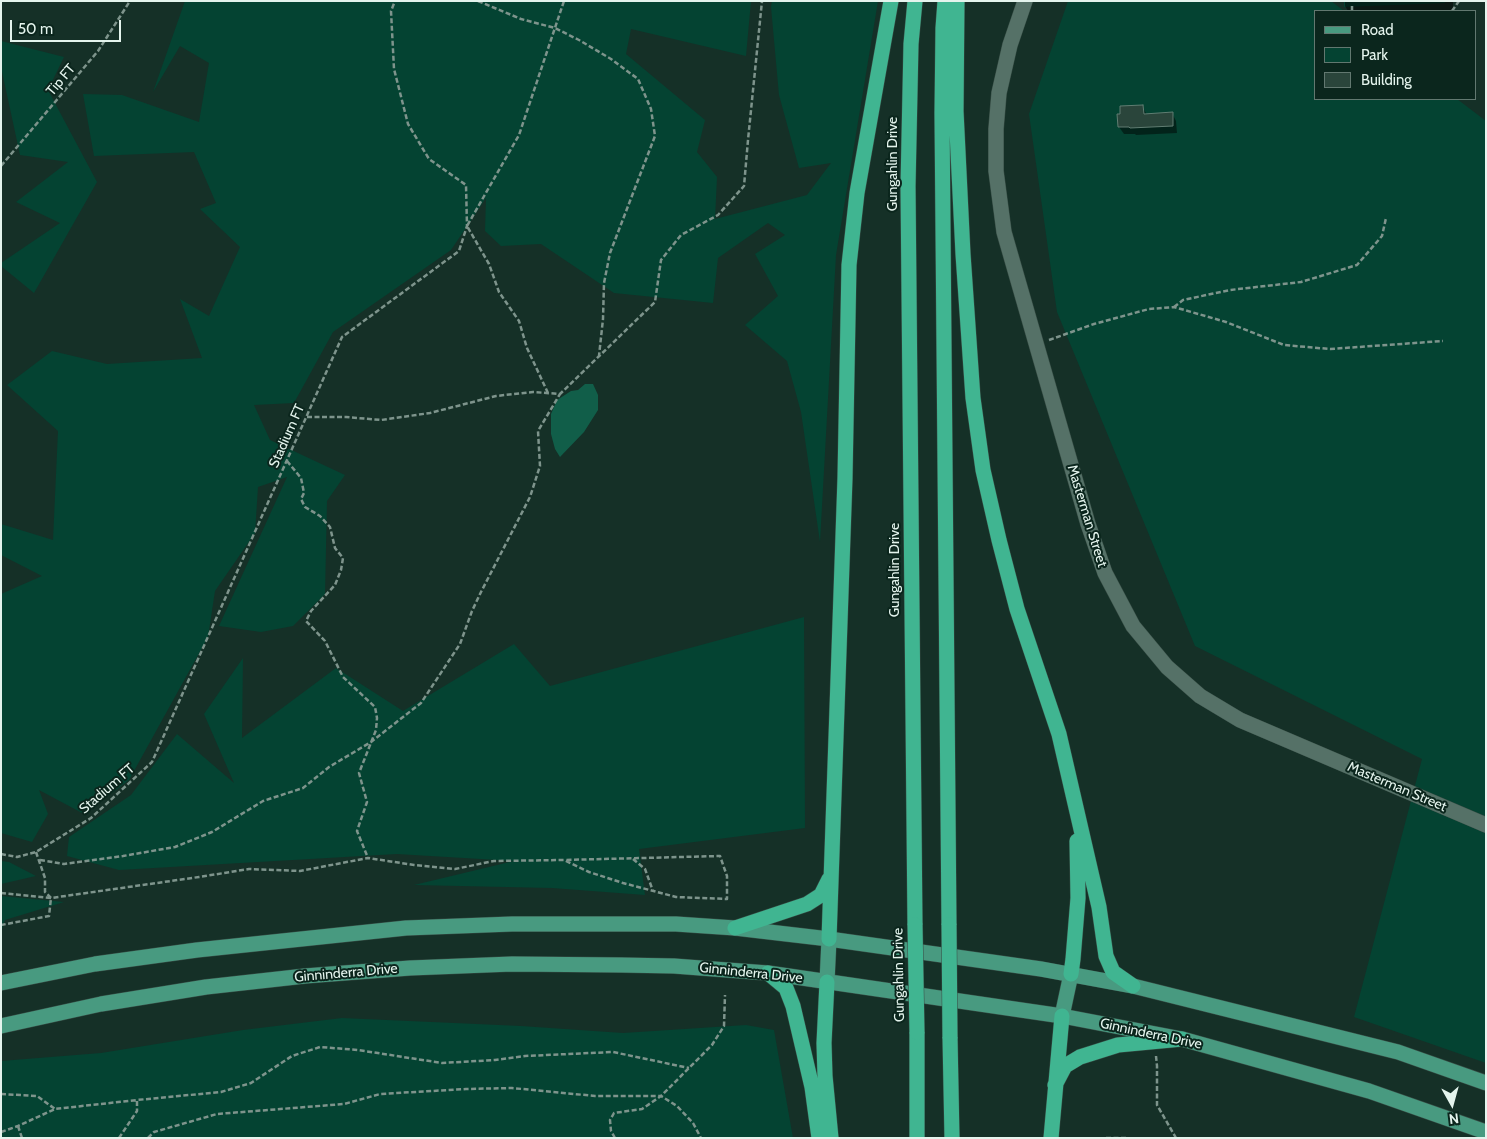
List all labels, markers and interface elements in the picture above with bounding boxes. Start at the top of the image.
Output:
scale bar [12,10,124,42]
legend [1314,10,1477,100]
text: 50 m [18,20,53,38]
text: Road [1361,21,1394,39]
text: Park [1361,46,1388,64]
street label: Tip FT [43,61,79,99]
text: Building [1361,71,1412,89]
street label: Gungahlin Drive [885,117,901,211]
street label: Stadium FT [266,402,308,470]
street label: Masterman Street [1063,463,1111,569]
street label: Gungahlin Drive [887,523,903,617]
street label: Masterman Street [1345,759,1449,815]
street label: Stadium FT [76,760,138,818]
street label: Gungahlin Drive [890,928,908,1022]
street label: Ginninderra Drive [699,959,803,987]
street label: Ginninderra Drive [294,960,398,986]
street label: Ginninderra Drive [1099,1015,1203,1053]
north arrow [1427,1079,1477,1129]
text: N [1448,1109,1460,1128]

